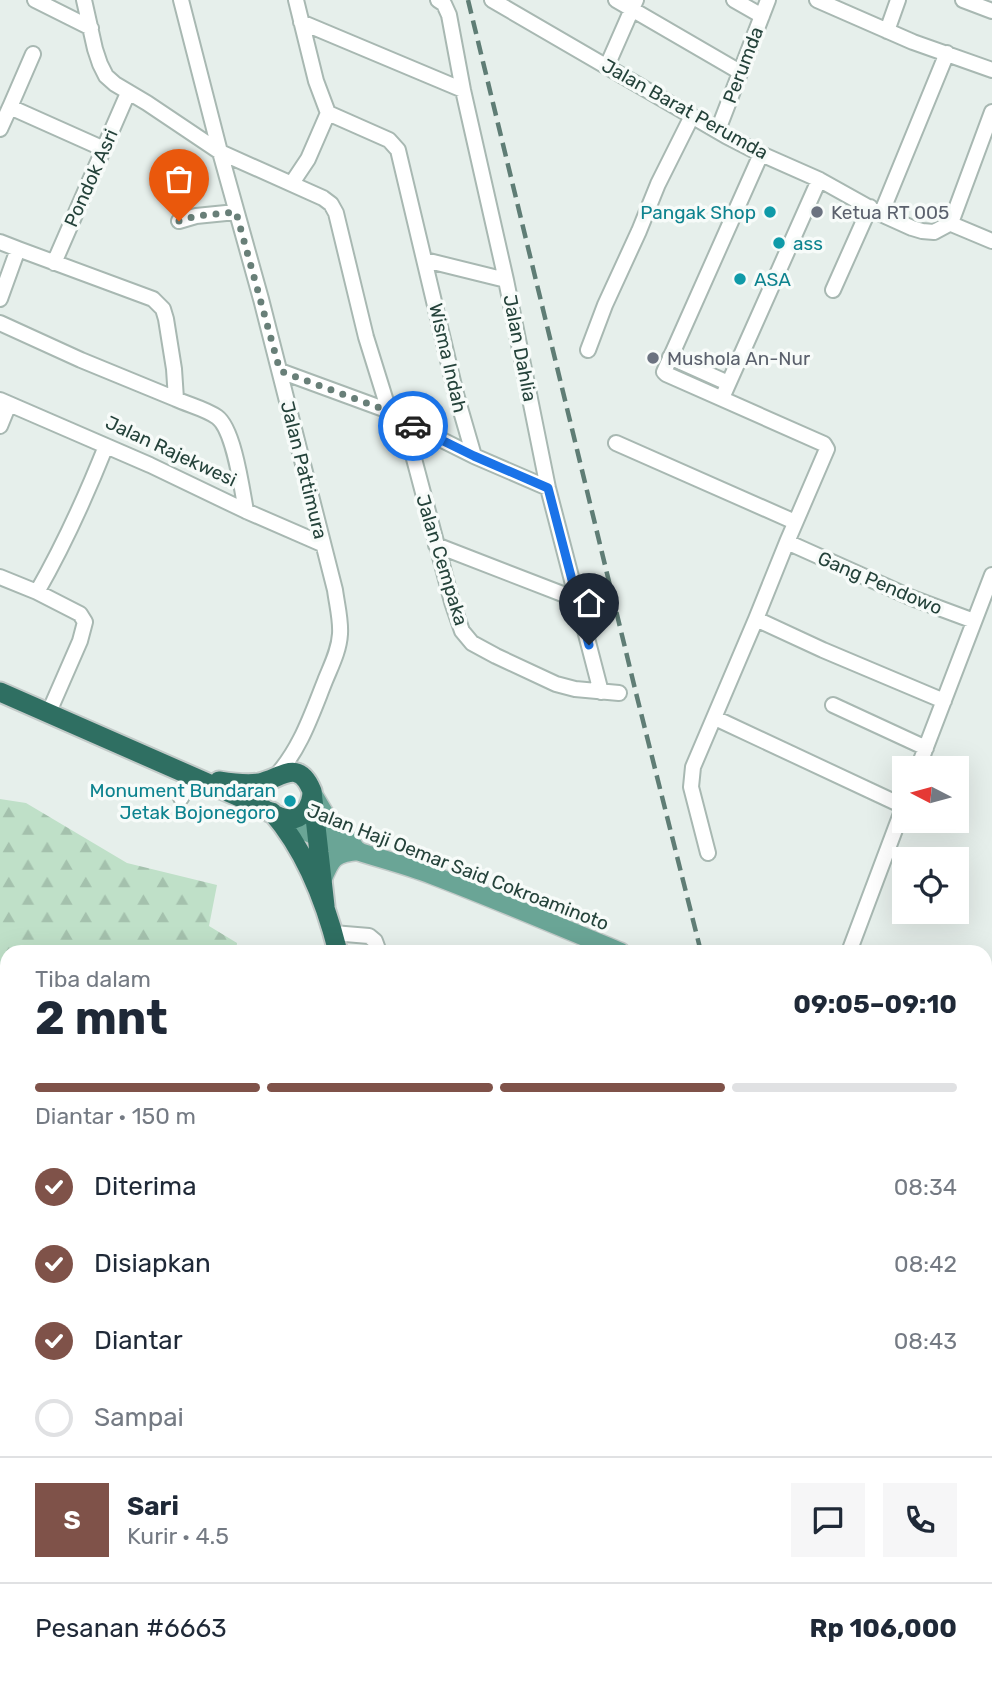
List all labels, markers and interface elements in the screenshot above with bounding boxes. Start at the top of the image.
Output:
street label: Perumda [718,24,768,106]
street label: Jalan Barat Perumda [598,54,772,164]
street label: Pondok Asri [59,125,123,231]
pin [149,149,209,221]
icon: bag [160,160,198,198]
place label: Pangak Shop [640,201,756,224]
place label: Ketua RT 005 [831,201,949,224]
marker: Pangak Shop [762,204,778,220]
marker: Ketua RT 005 [809,204,825,220]
place label: ass [793,232,823,255]
marker: ass [771,235,787,251]
place label: ASA [754,268,791,291]
marker: ASA [732,271,748,287]
street label: Jalan Dahlia [498,293,542,403]
street label: Wisma Indah [424,301,472,415]
place label: Mushola An-Nur [667,347,811,370]
marker: Mushola An-Nur [645,350,661,366]
courier [378,391,448,461]
street label: Jalan Pattimura [276,399,332,541]
icon: car [394,407,432,445]
street label: Jalan Rajekwesi [102,411,240,491]
street label: Jalan Cempaka [411,492,473,628]
street label: Gang Pendowo [814,546,946,620]
pin [559,573,619,645]
icon: home [570,584,608,622]
north arrow [892,756,970,833]
map controls [892,756,969,924]
place label: Monument Bundaran Jetak Bojonegoro [90,779,276,824]
marker: Monument Bundaran Jetak Bojonegoro [282,793,298,809]
street label: Jalan Haji Oemar Said Cokroaminoto [304,799,612,935]
button: locate [892,847,969,924]
text: Tiba dalam [35,965,151,993]
text: 09:05–09:10 [793,989,957,1020]
text: 2 mnt [35,991,168,1046]
text: Diantar · 150 m [35,1102,196,1130]
icon: check [35,1168,73,1206]
text: Diterima [94,1171,197,1202]
text: 08:34 [894,1173,957,1201]
icon: check [35,1245,73,1283]
text: Disiapkan [94,1248,211,1279]
text: 08:42 [894,1250,957,1278]
icon: check [35,1322,73,1360]
text: Diantar [94,1325,183,1356]
text: 08:43 [894,1327,957,1355]
text: Sampai [94,1402,184,1433]
button: chat [791,1483,865,1557]
button: phone [883,1483,957,1557]
text: Sari [127,1491,179,1522]
text: S [63,1505,81,1536]
text: Kurir · 4.5 [127,1522,229,1550]
text: Pesanan #6663 [35,1613,227,1644]
text: Rp 106,000 [809,1613,957,1644]

